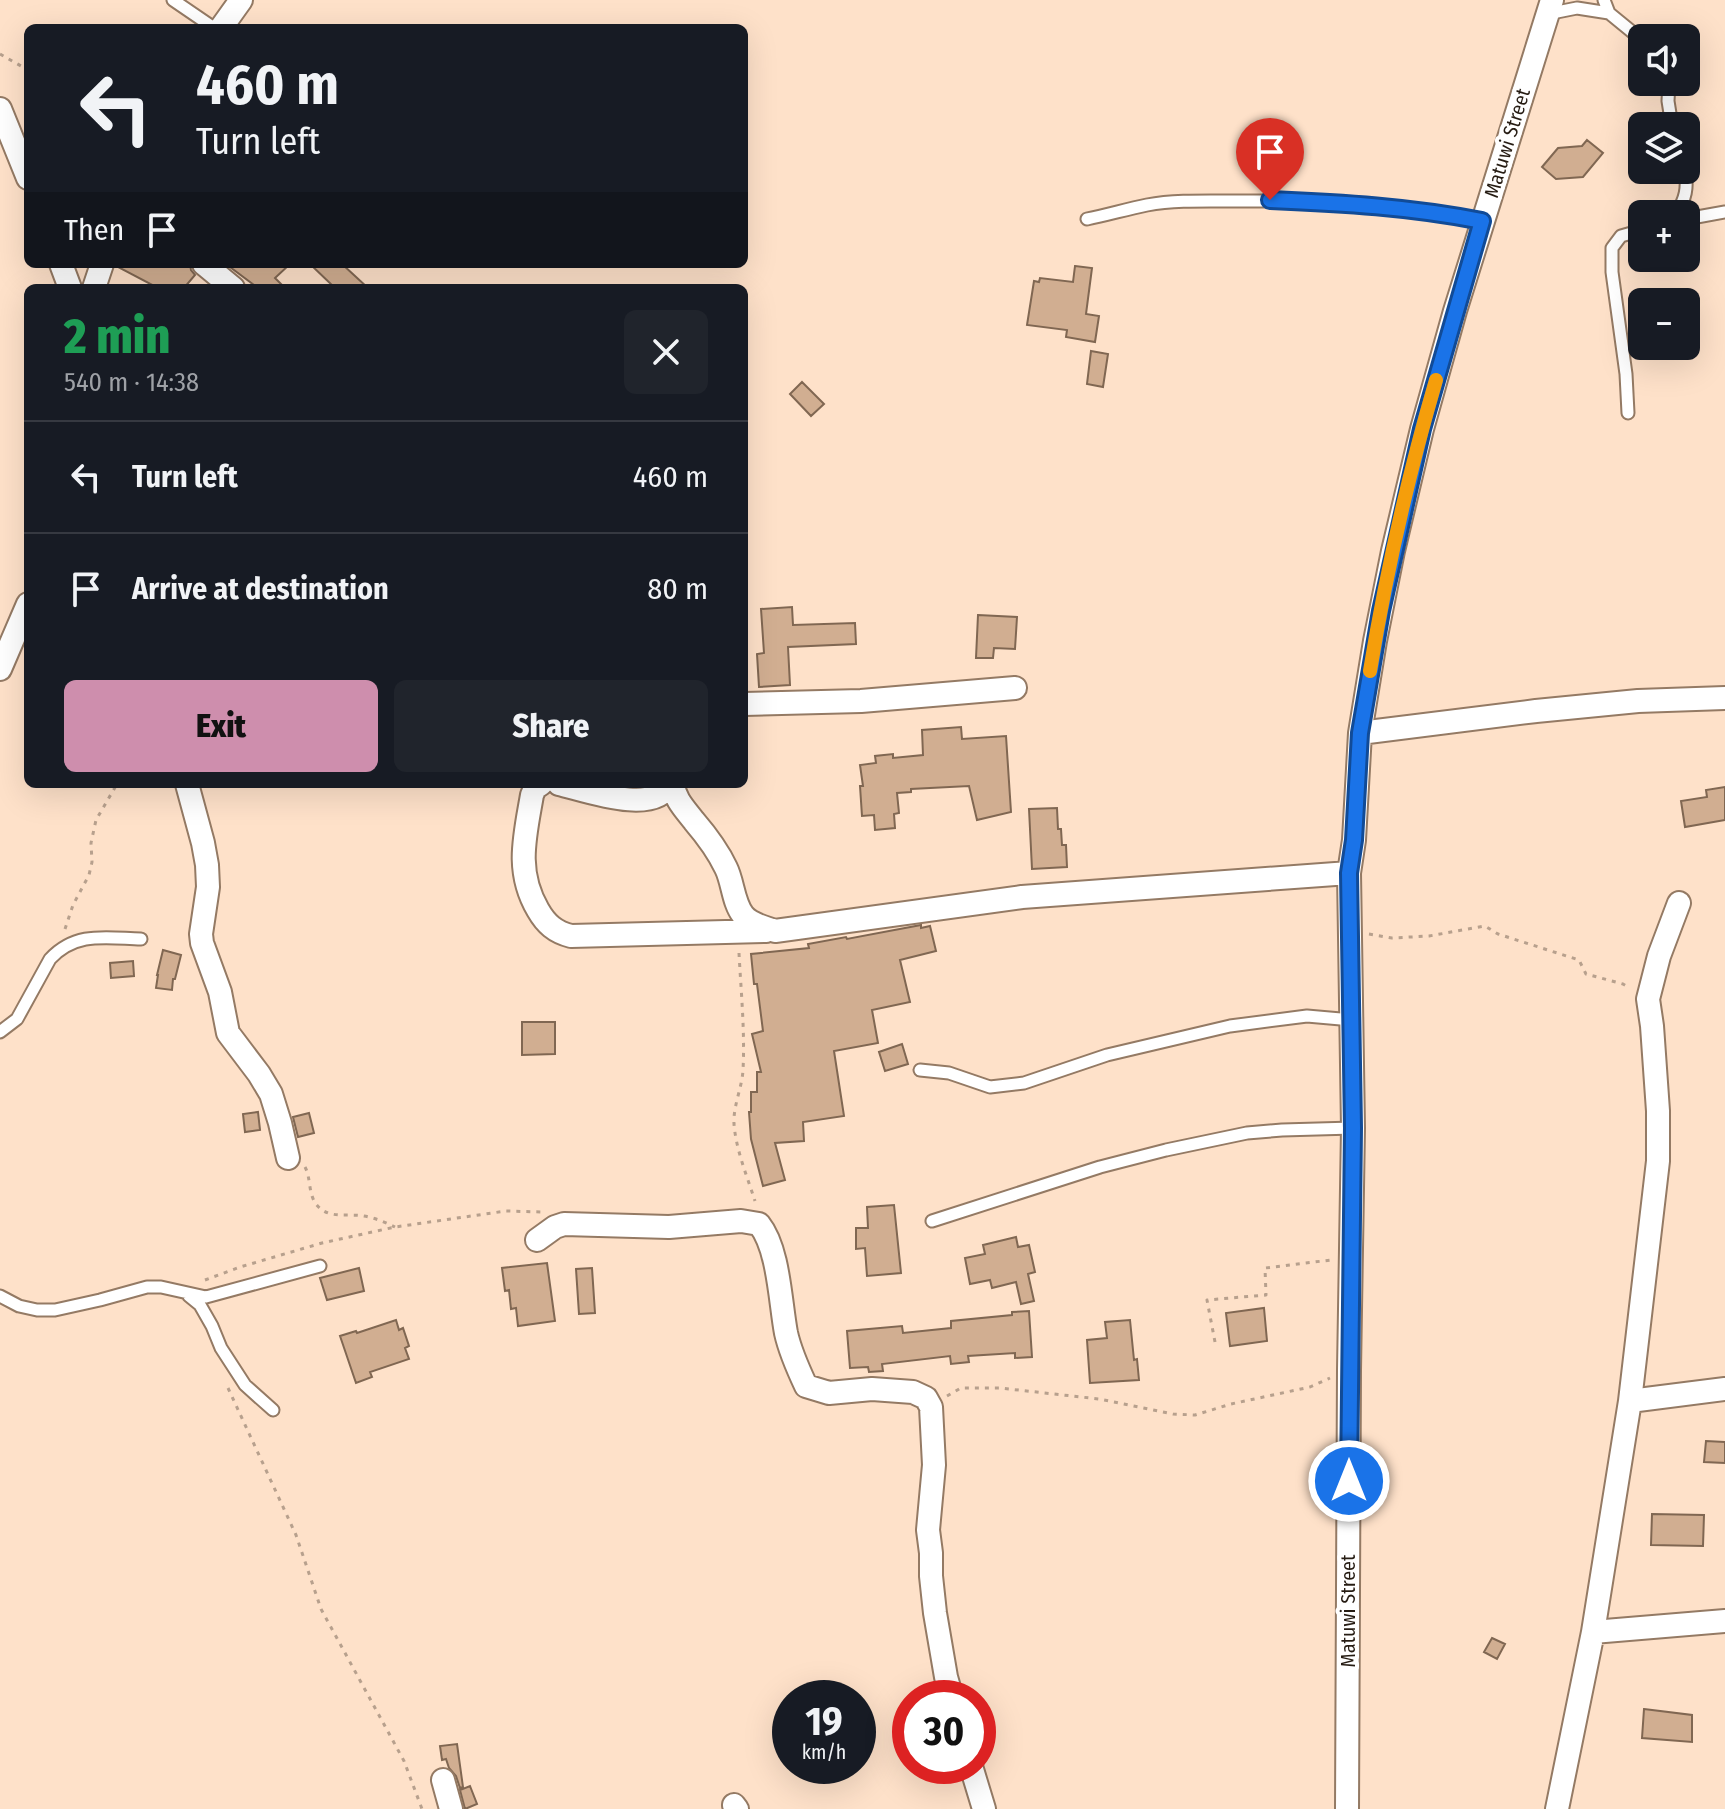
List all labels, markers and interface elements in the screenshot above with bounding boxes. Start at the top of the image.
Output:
map controls [1628,24,1700,360]
button: sound [1628,24,1700,96]
text: 460 m [196,52,339,119]
icon: left [64,56,168,160]
street label: Matuwi Street [1479,85,1535,201]
button: layers [1628,112,1700,184]
pin [1236,118,1304,200]
text: Turn left [196,120,320,164]
icon: arrive [1248,130,1292,174]
button: + [1628,200,1700,272]
icon: arrive [140,208,184,252]
text: Then [64,212,124,248]
button: − [1628,288,1700,360]
text: 2 min [64,308,170,366]
button: close [624,310,708,394]
text: 540 m · 14:38 [64,367,199,398]
icon: left [64,455,108,499]
text: Turn left [132,459,238,495]
text: 460 m [633,459,708,495]
icon: arrive [64,567,108,611]
text: Arrive at destination [132,571,389,607]
text: 80 m [647,571,708,607]
button: Exit [64,680,378,772]
button: Share [394,680,708,772]
position arrow [1307,1439,1391,1523]
street label: Matuwi Street [1336,1554,1360,1668]
speed limit sign: 30 [892,1680,996,1784]
text: 19 [805,1698,843,1746]
text: km/h [802,1740,846,1764]

